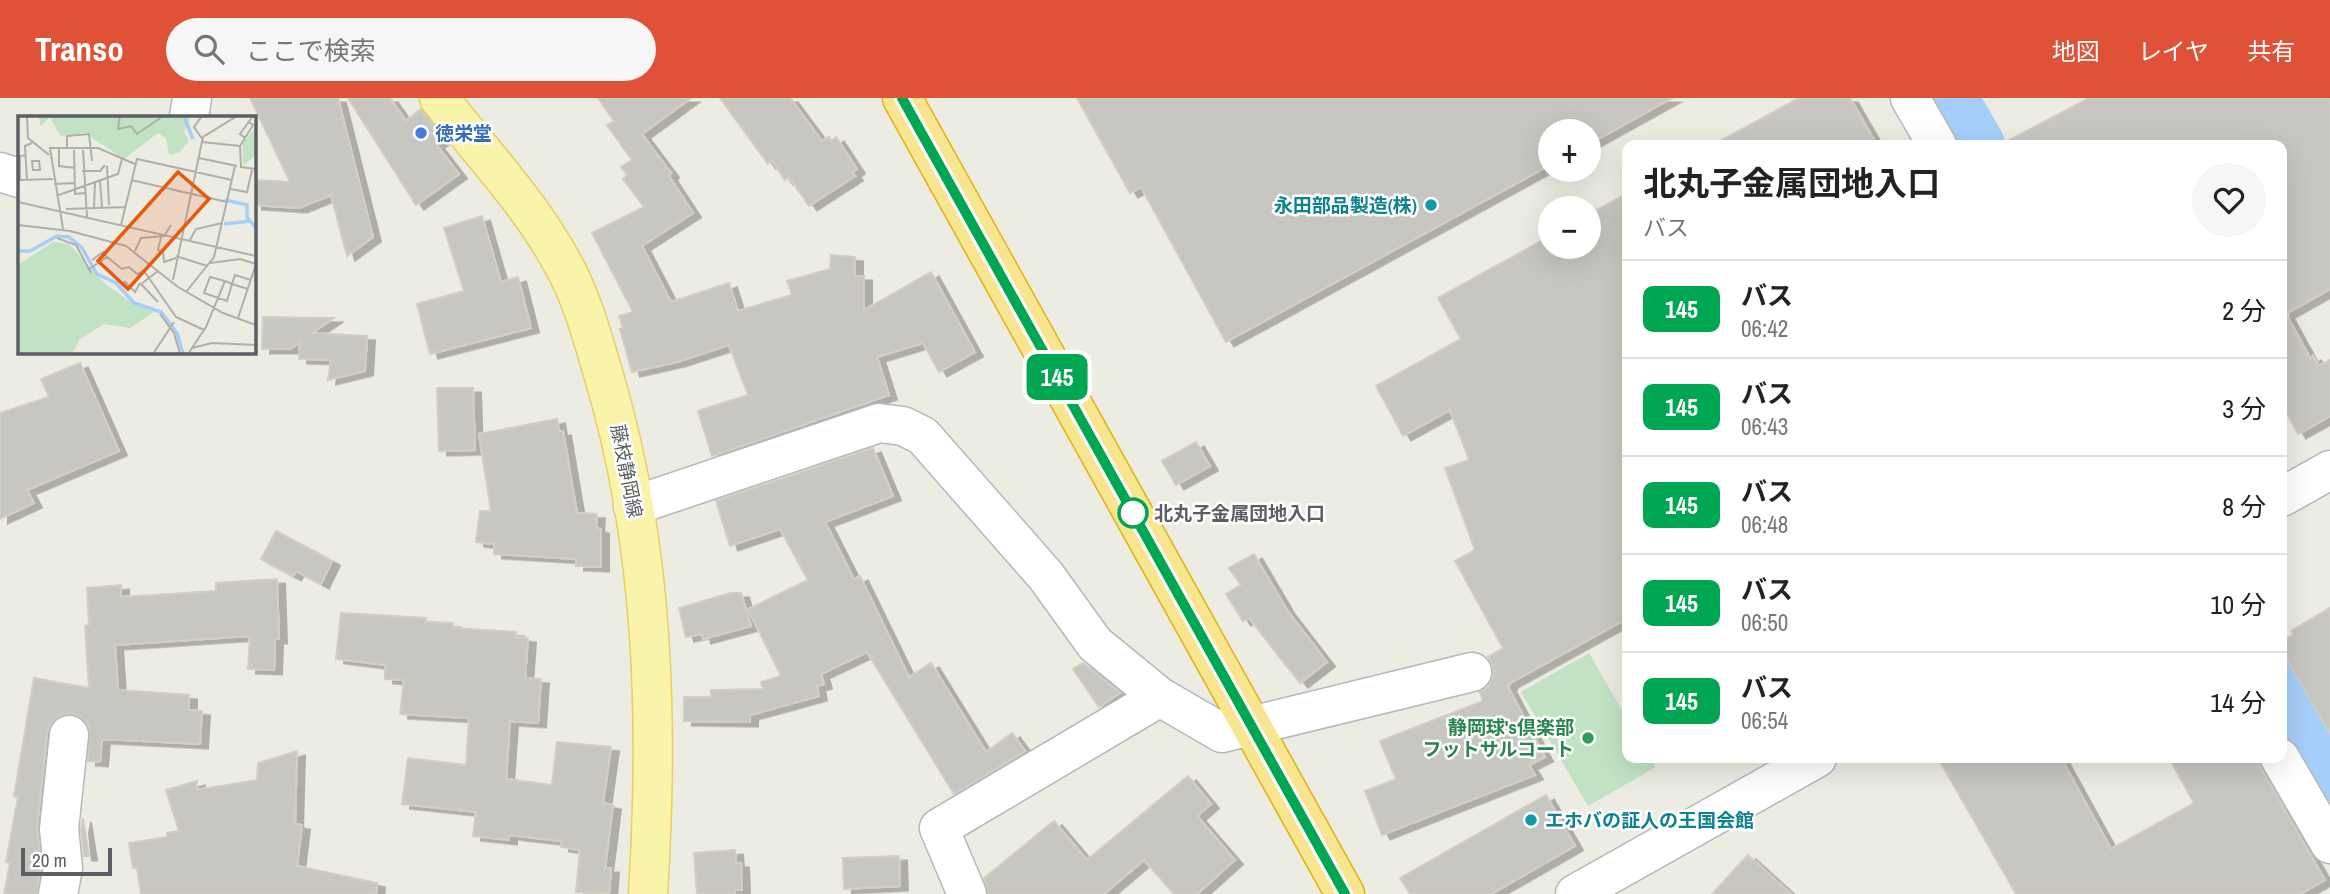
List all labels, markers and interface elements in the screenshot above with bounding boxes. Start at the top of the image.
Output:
search box [166,18,656,81]
text: Transo [35,27,124,71]
icon: search [190,30,228,68]
text: ここで検索 [246,33,376,68]
text: 地図 [2052,35,2100,67]
text: レイヤ [2138,35,2209,67]
text: 共有 [2247,35,2295,67]
inset map [18,116,256,354]
map controls [1538,119,1601,259]
button: + [1538,119,1601,182]
place label: 徳栄堂 [435,120,492,146]
marker: 徳栄堂 [413,125,429,141]
text: 北丸子金属団地入口 [1643,161,1940,205]
button: heart [2192,163,2266,237]
place label: 永田部品製造(株) [1274,192,1417,218]
button: − [1538,196,1601,259]
marker: 永田部品製造(株) [1423,197,1439,213]
text: バス [1643,212,1689,243]
text: バス [1741,278,1793,313]
text: 145 [1665,293,1698,325]
text: 2 分 [2222,293,2266,328]
text: 06:42 [1741,313,1788,344]
line badge: 145 [1017,354,1097,400]
text: 145 [1041,361,1073,393]
text: バス [1741,376,1793,411]
text: 145 [1665,391,1698,423]
text: 3 分 [2222,391,2266,426]
text: 06:43 [1741,411,1788,442]
street label: 藤枝静岡線 [605,422,649,520]
text: バス [1741,474,1793,509]
text: 145 [1665,489,1698,521]
text: 8 分 [2222,489,2266,524]
marker: 北丸子金属団地入口 [1118,498,1148,528]
place label: 北丸子金属団地入口 [1154,500,1325,526]
text: 06:48 [1741,509,1788,540]
text: バス [1741,572,1793,607]
text: 145 [1665,587,1698,619]
text: 10 分 [2210,587,2266,622]
text: 06:50 [1741,607,1788,638]
text: バス [1741,670,1793,705]
text: 145 [1665,685,1698,717]
text: 14 分 [2210,685,2266,720]
text: 06:54 [1741,705,1788,736]
place label: 静岡球's倶楽部 フットサルコート [1422,714,1574,762]
marker: 静岡球's倶楽部 フットサルコート [1580,730,1596,746]
place label: エホバの証人の王国会館 [1545,807,1754,833]
marker: エホバの証人の王国会館 [1523,812,1539,828]
scale bar [21,845,112,877]
text: 20 m [32,847,67,873]

